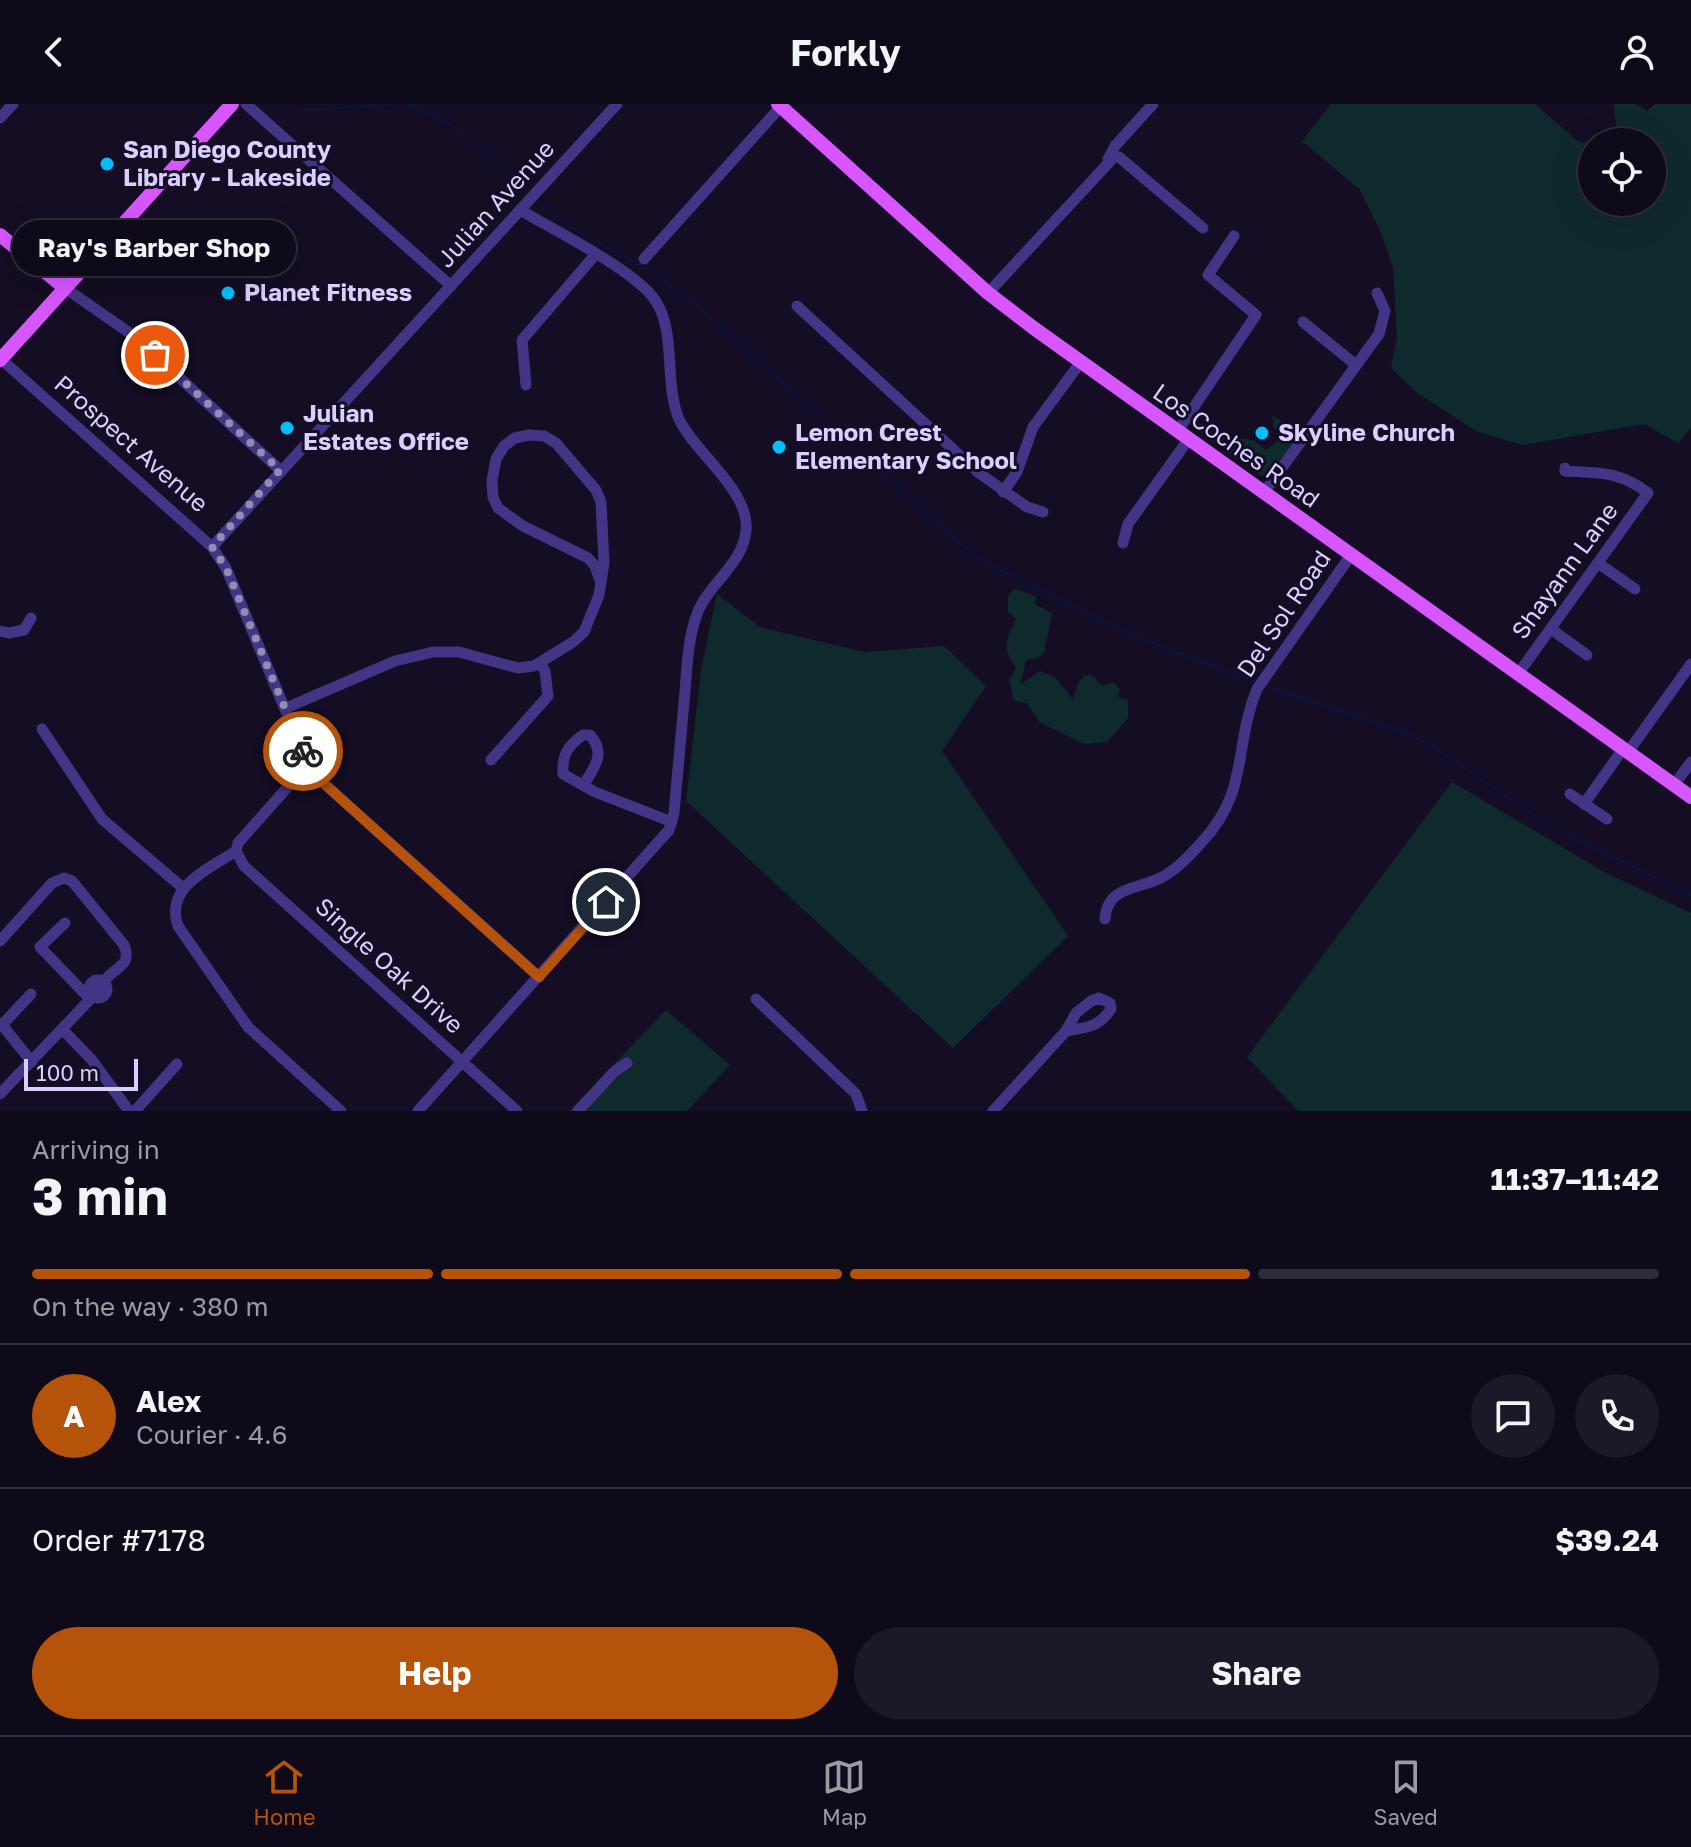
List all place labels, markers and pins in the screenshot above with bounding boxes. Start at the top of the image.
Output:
place label: San Diego County Library - Lakeside [123,134,332,191]
marker: San Diego County Library - Lakeside [98,155,116,173]
callout: Ray's Barber Shop [13,219,297,275]
place label: Planet Fitness [244,277,412,306]
marker: Planet Fitness [219,284,237,302]
pin [121,321,189,389]
place label: Julian Estates Office [303,398,469,455]
place label: Lemon Crest Elementary School [795,417,1017,474]
place label: Skyline Church [1278,417,1455,446]
marker: Julian Estates Office [278,419,296,437]
marker: Skyline Church [1253,424,1271,442]
marker: Lemon Crest Elementary School [770,438,788,456]
pin [572,868,640,936]

